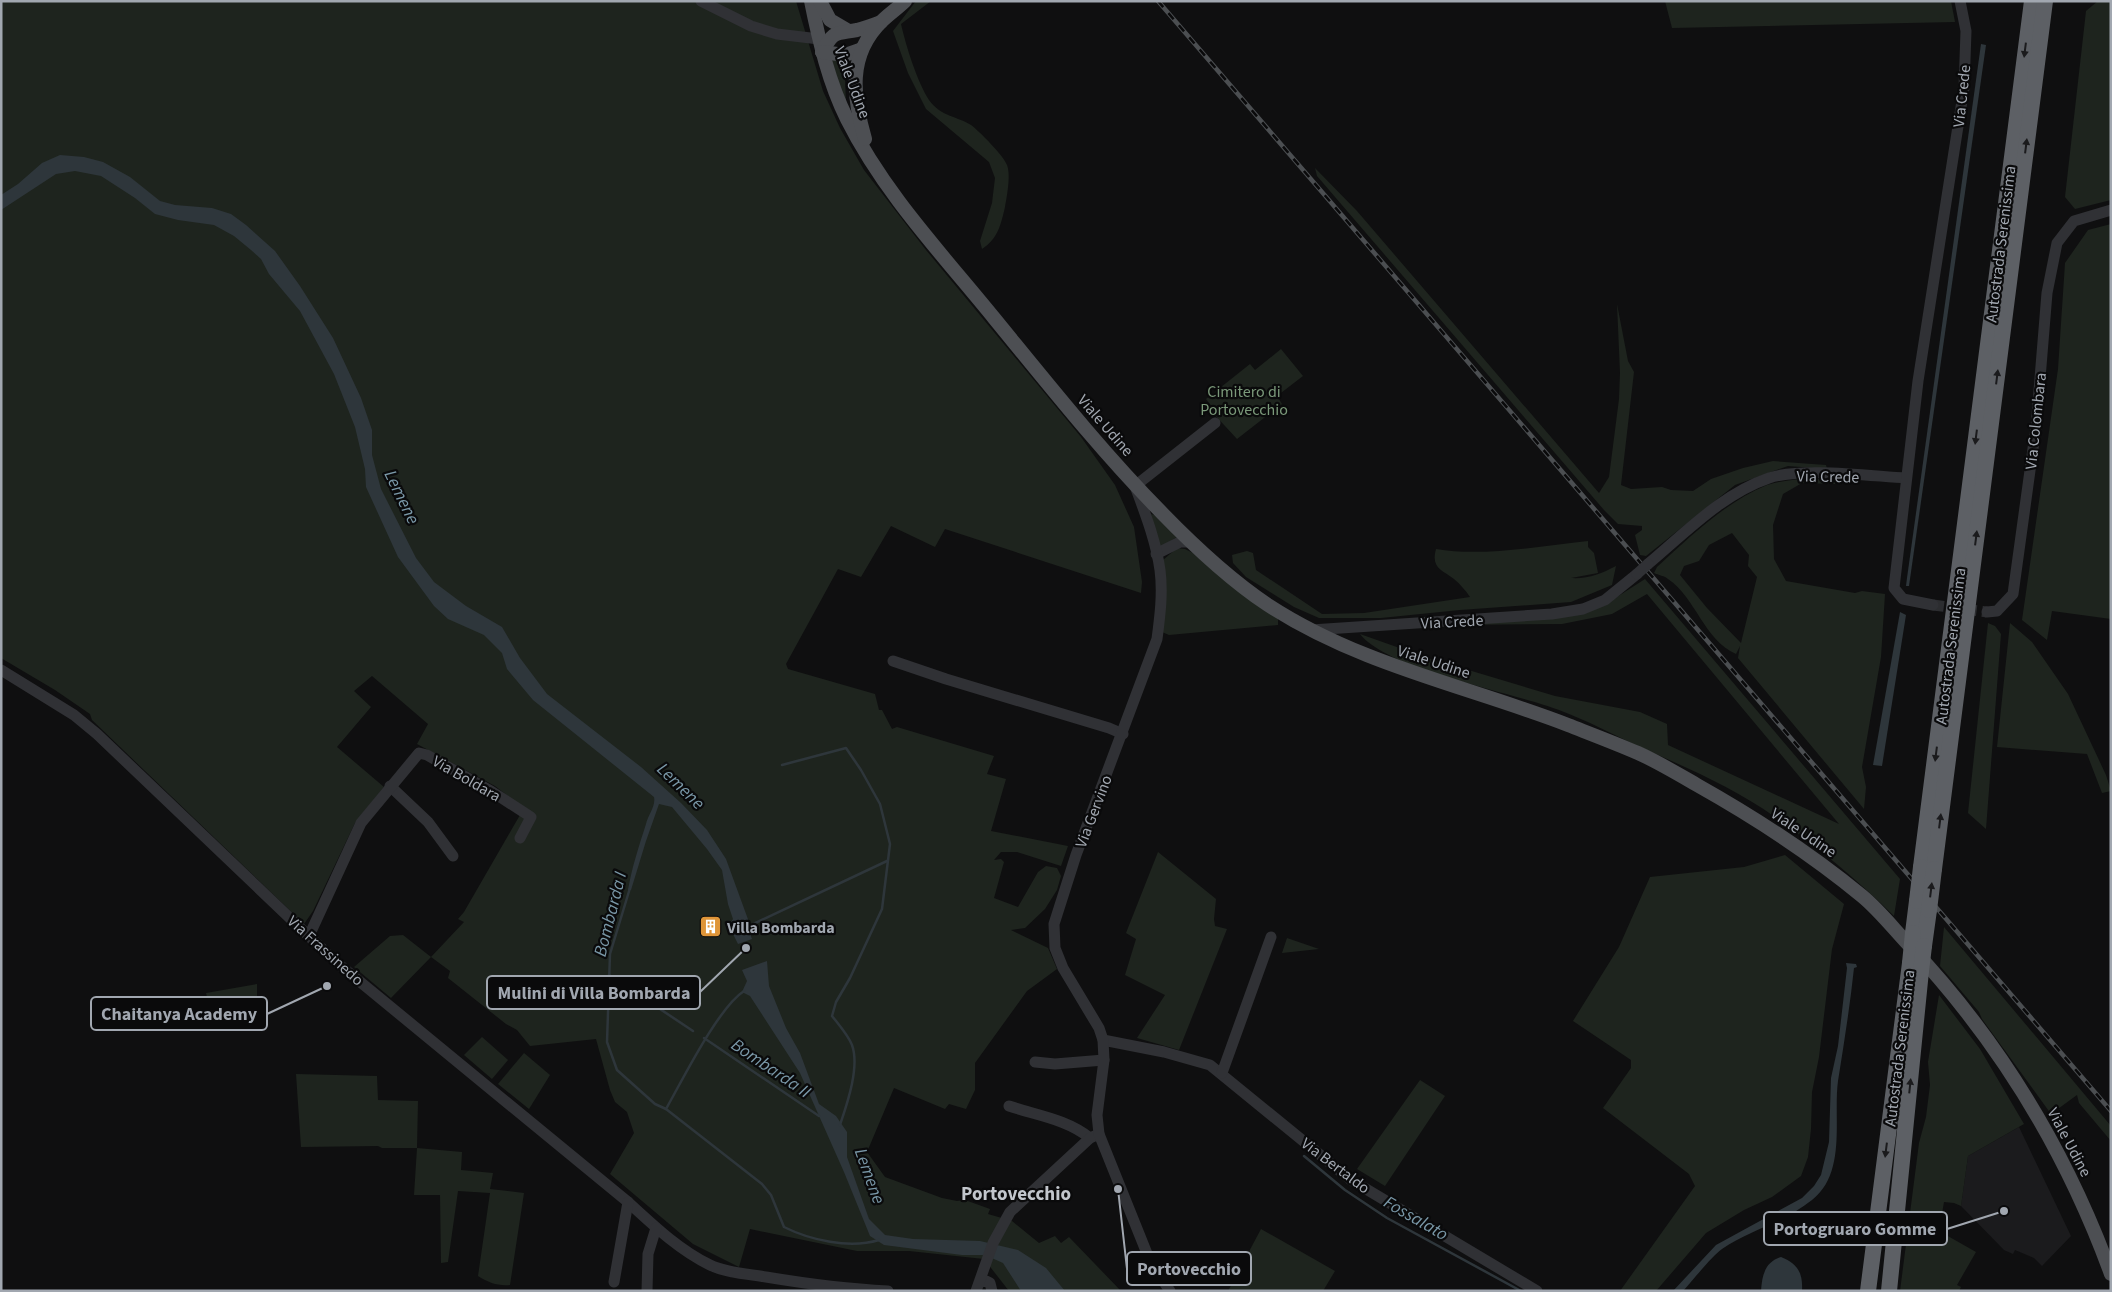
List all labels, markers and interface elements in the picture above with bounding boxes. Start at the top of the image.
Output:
one-way arrow [2021,42,2029,58]
street label: Viale Udine [828,43,876,121]
street label: Via Crede [1948,64,1976,128]
one-way arrow [2022,138,2030,154]
street label: Autostrada Serenissima [1980,165,2022,324]
one-way arrow [1993,369,2001,385]
street label: Via Colombara [2020,372,2052,471]
park label: Cimitero di Portovecchio [1200,381,1288,421]
street label: Viale Udine [1072,390,1138,461]
one-way arrow [1972,429,1980,445]
street label: Via Crede [1796,465,1860,489]
water label: Lemene [378,466,426,529]
one-way arrow [1973,530,1981,546]
street label: Autostrada Serenissima [1930,567,1972,726]
street label: Via Crede [1420,609,1484,635]
street label: Viale Udine [1394,640,1473,684]
one-way arrow [1932,746,1940,762]
street label: Via Boldara [428,750,505,807]
water label: Lemene [651,757,710,816]
street label: Via Gervino [1070,772,1118,851]
street label: Viale Udine [1766,803,1841,863]
one-way arrow [1936,812,1944,828]
water label: Bombarda I [588,869,633,959]
one-way arrow [1928,881,1936,897]
street label: Via Frassinedo [282,910,368,991]
building icon: Villa Bombarda [699,915,723,939]
place label: Villa Bombarda [726,917,835,939]
street label: Autostrada Serenissima [1879,969,1921,1128]
callout: Mulini di Villa Bombarda [487,976,700,1009]
text: Mulini di Villa Bombarda [498,981,690,1006]
callout: Chaitanya Academy [91,997,267,1030]
text: Chaitanya Academy [101,1002,258,1027]
water label: Bombarda II [726,1033,816,1105]
one-way arrow [1906,1077,1914,1093]
street label: Viale Udine [2042,1104,2097,1181]
street label: Via Bertaldo [1296,1133,1374,1199]
one-way arrow [1882,1142,1890,1158]
water label: Lemene [848,1145,891,1208]
district label: Portovecchio [961,1181,1071,1208]
water label: Fossalato [1379,1190,1453,1247]
callout: Portogruaro Gomme [1764,1212,1947,1245]
text: Portogruaro Gomme [1774,1217,1936,1242]
callout: Portovecchio [1127,1252,1251,1285]
text: Portovecchio [1137,1257,1241,1282]

